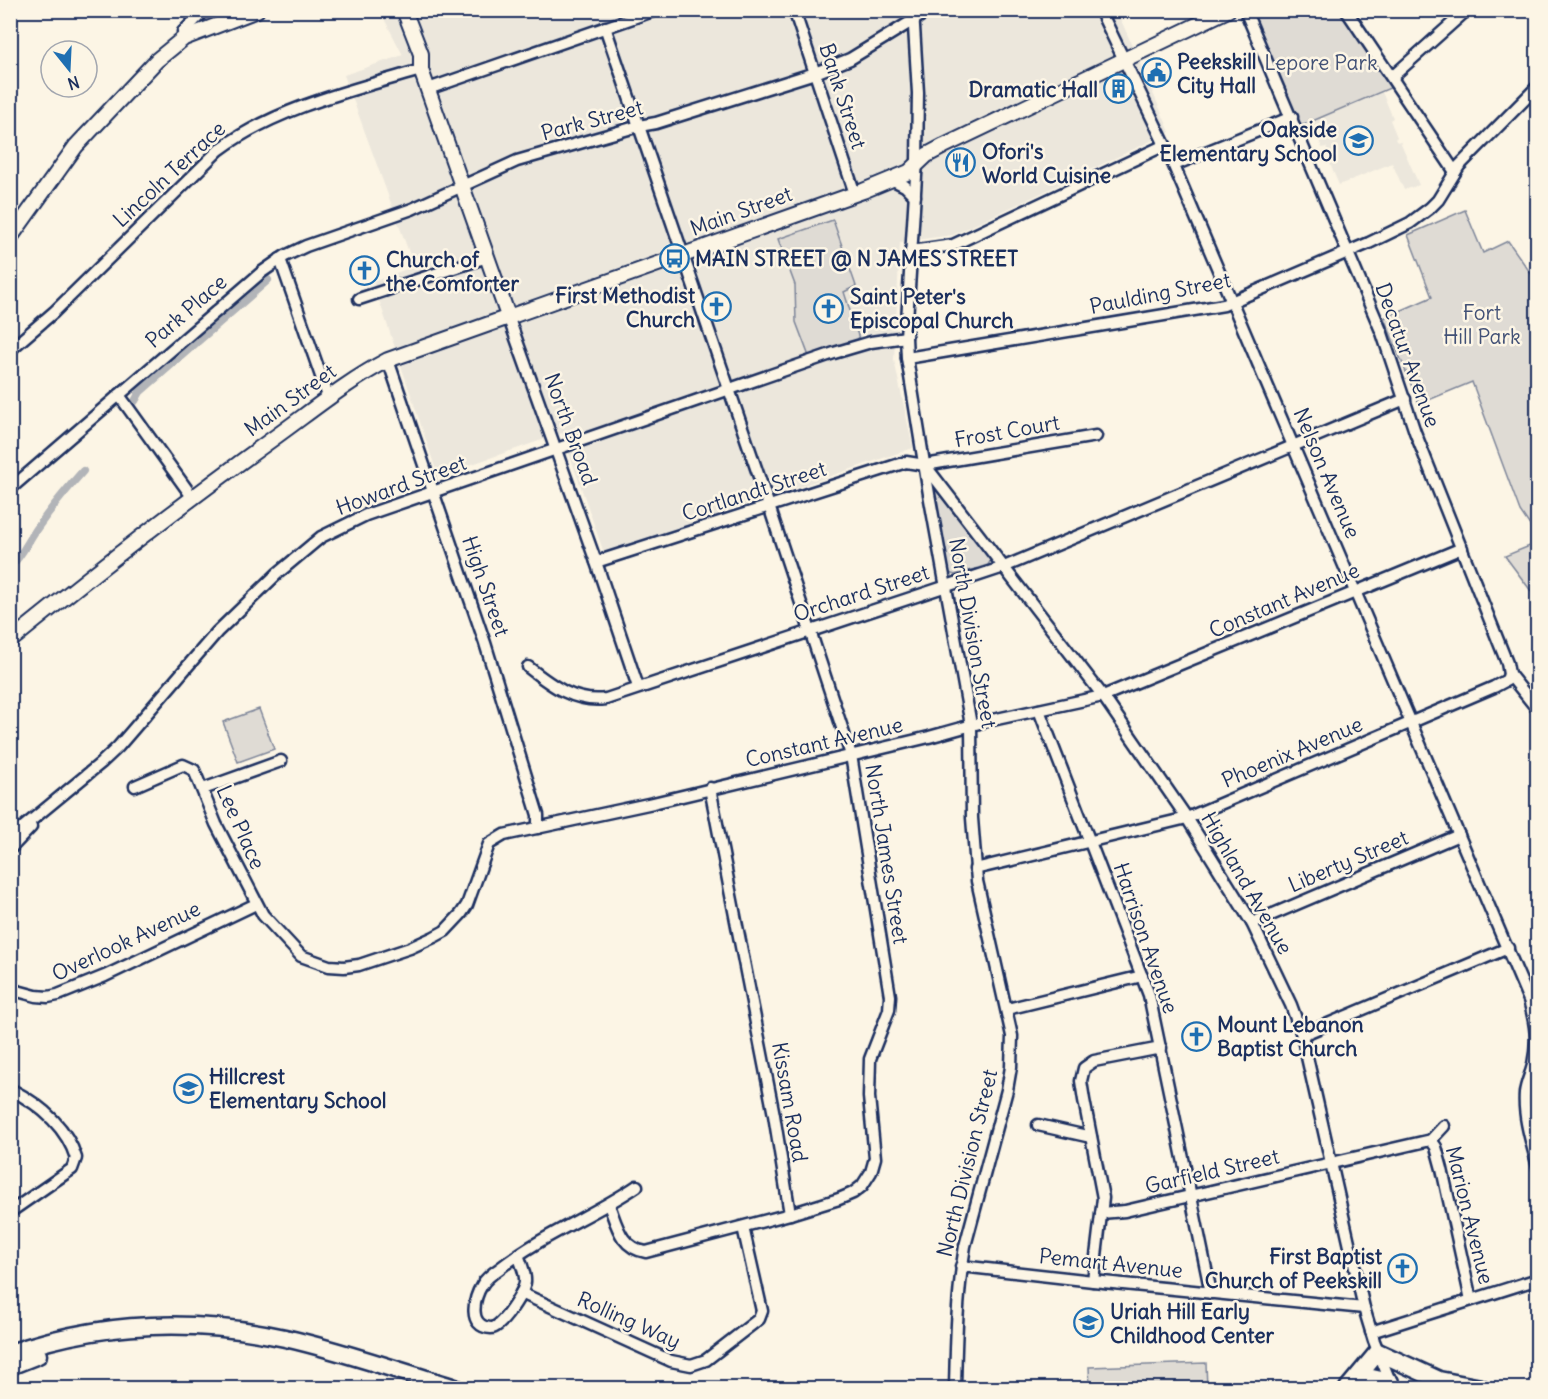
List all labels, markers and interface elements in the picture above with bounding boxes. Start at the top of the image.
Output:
north arrow [39,39,99,99]
street label: Bank Street [813,40,873,152]
place label: Peekskill City Hall [1177,48,1257,99]
park label: Lepore Park [1264,49,1378,76]
public building icon: Peekskill City Hall [1140,57,1172,89]
text: N [65,72,82,94]
building icon: Dramatic Hall [1103,73,1135,105]
place label: Dramatic Hall [968,76,1098,103]
street label: Park Street [538,93,646,147]
street label: Lincoln Terrace [107,115,231,233]
place label: Oakside Elementary School [1160,116,1337,167]
school or university icon: Oakside Elementary School [1342,125,1374,157]
place label: Ofori's World Cuisine [982,138,1111,189]
restaurant icon: Ofori's World Cuisine [945,147,977,179]
street label: Main Street [686,180,796,242]
bus stop icon: MAIN STREET @ N JAMES STREET [658,242,690,274]
place label: MAIN STREET @ N JAMES STREET [695,245,1018,272]
place label: Church of the Comforter [386,246,519,297]
church icon: Church of the Comforter [349,255,381,287]
street label: Paulding Street [1087,266,1233,320]
street label: Park Place [140,268,232,354]
street label: Decatur Avenue [1369,279,1447,431]
place label: First Methodist Church [555,282,696,333]
place label: Saint Peter's Episcopal Church [850,283,1014,334]
church icon: First Methodist Church [700,291,732,323]
church icon: Saint Peter's Episcopal Church [813,292,845,324]
park label: Fort Hill Park [1443,299,1521,350]
street label: Main Street [239,358,341,442]
street label: North Broad [538,369,604,489]
street label: Nelson Avenue [1287,404,1367,542]
street label: Frost Court [952,408,1062,454]
street label: Howard Street [332,449,470,521]
street label: Cortlandt Street [678,455,830,527]
street label: High Street [456,532,516,640]
street label: North Division Street [943,536,1003,730]
street label: Constant Avenue [1205,556,1363,644]
street label: Orchard Street [790,558,932,628]
street label: Phoenix Avenue [1217,710,1367,794]
street label: Constant Avenue [743,711,905,773]
street label: North James Street [859,762,915,946]
street label: Lee Place [211,781,271,873]
street label: Highland Avenue [1195,807,1299,959]
street label: Liberty Street [1284,824,1412,898]
street label: Harrison Avenue [1108,859,1184,1017]
street label: Overlook Avenue [47,895,205,987]
place label: Mount Lebanon Baptist Church [1217,1011,1364,1062]
church icon: Mount Lebanon Baptist Church [1180,1020,1212,1052]
street label: Kissam Road [766,1040,814,1164]
place label: Hillcrest Elementary School [209,1063,386,1114]
street label: North Division Street [931,1066,1003,1260]
school or university icon: Hillcrest Elementary School [172,1072,204,1104]
street label: Garfield Street [1142,1142,1282,1200]
street label: Marion Avenue [1440,1143,1500,1287]
street label: Pemart Avenue [1038,1242,1184,1284]
place label: First Baptist Church of Peekskill [1205,1243,1383,1294]
church icon: First Baptist Church of Peekskill [1387,1252,1419,1284]
street label: Rolling Way [573,1285,685,1355]
place label: Uriah Hill Early Childhood Center [1110,1298,1274,1349]
school or university icon: Uriah Hill Early Childhood Center [1073,1307,1105,1339]

